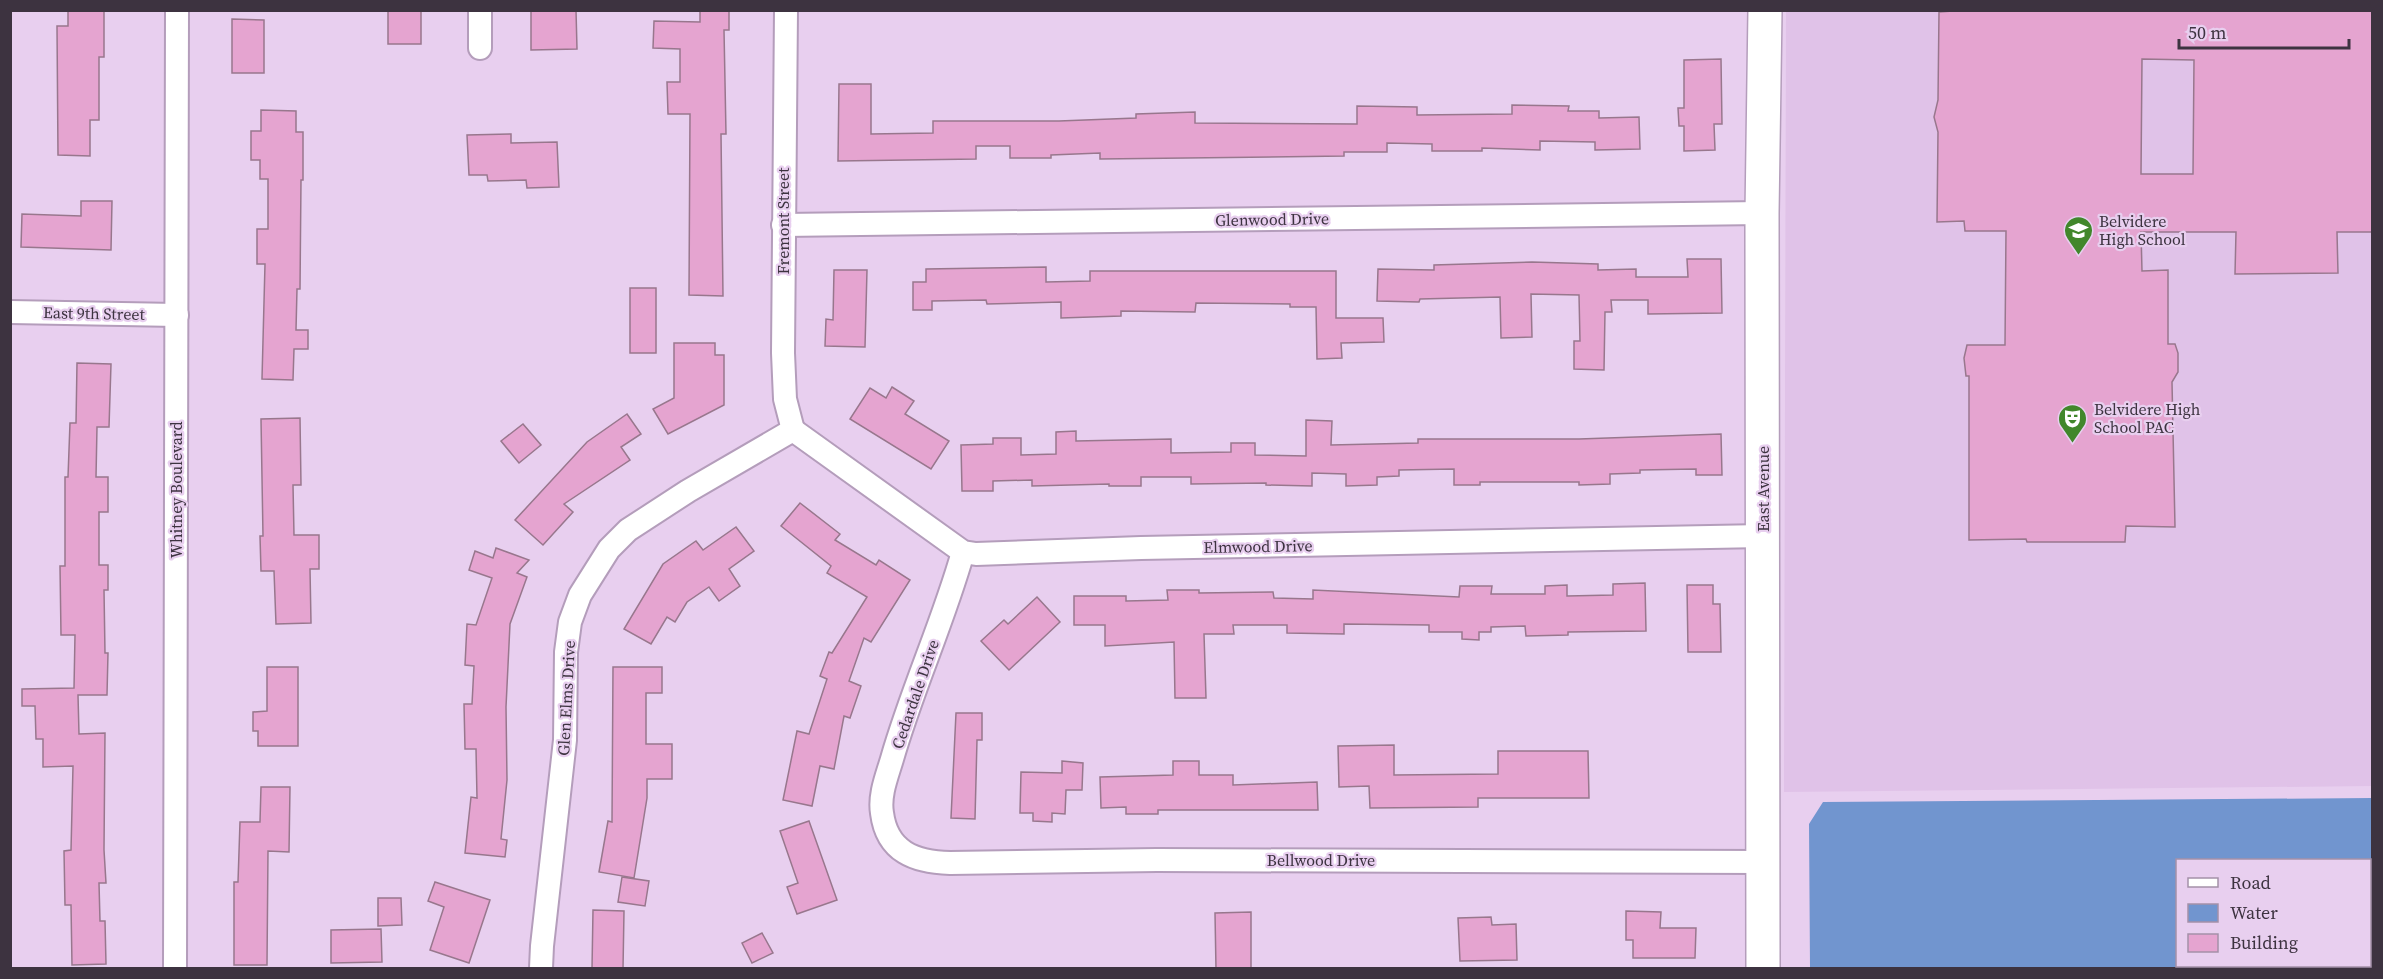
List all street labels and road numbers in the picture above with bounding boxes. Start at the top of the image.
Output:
street label: Fremont Street [772,167,794,274]
street label: Glenwood Drive [1215,207,1329,231]
street label: East 9th Street [43,301,146,325]
street label: Whitney Boulevard [165,422,187,558]
street label: East Avenue [1752,446,1774,532]
street label: Elmwood Drive [1203,534,1313,558]
street label: Cedardale Drive [886,636,944,752]
street label: Glen Elms Drive [552,640,580,756]
street label: Bellwood Drive [1267,849,1375,871]

